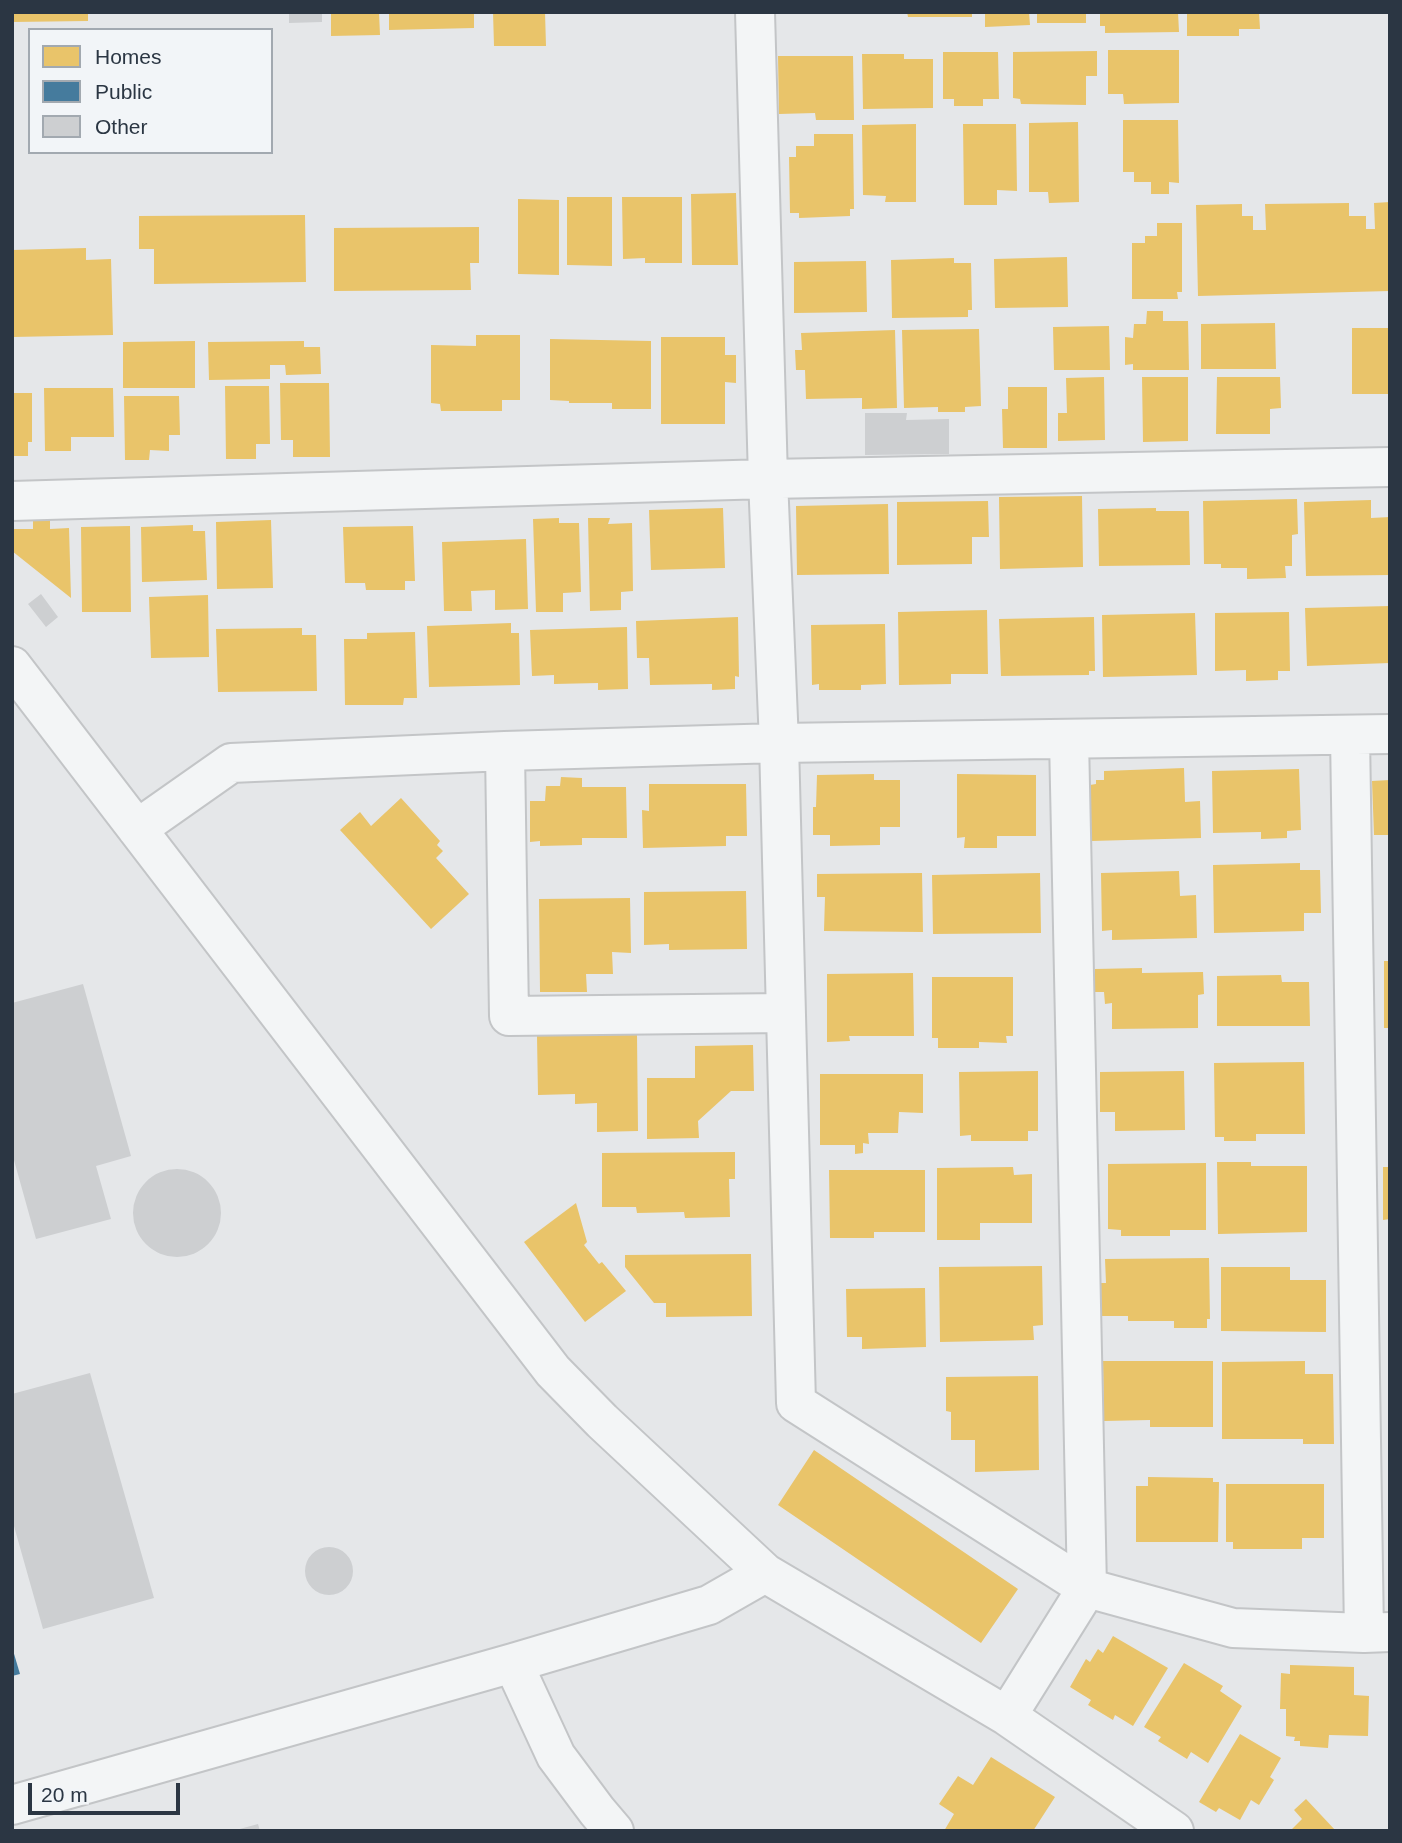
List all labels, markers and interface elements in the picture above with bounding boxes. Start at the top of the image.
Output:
legend [28,28,273,154]
text: Homes [95,45,162,68]
text: Public [95,80,152,103]
text: Other [95,115,148,138]
scale bar [32,1770,184,1814]
text: 20 m [41,1783,88,1806]

